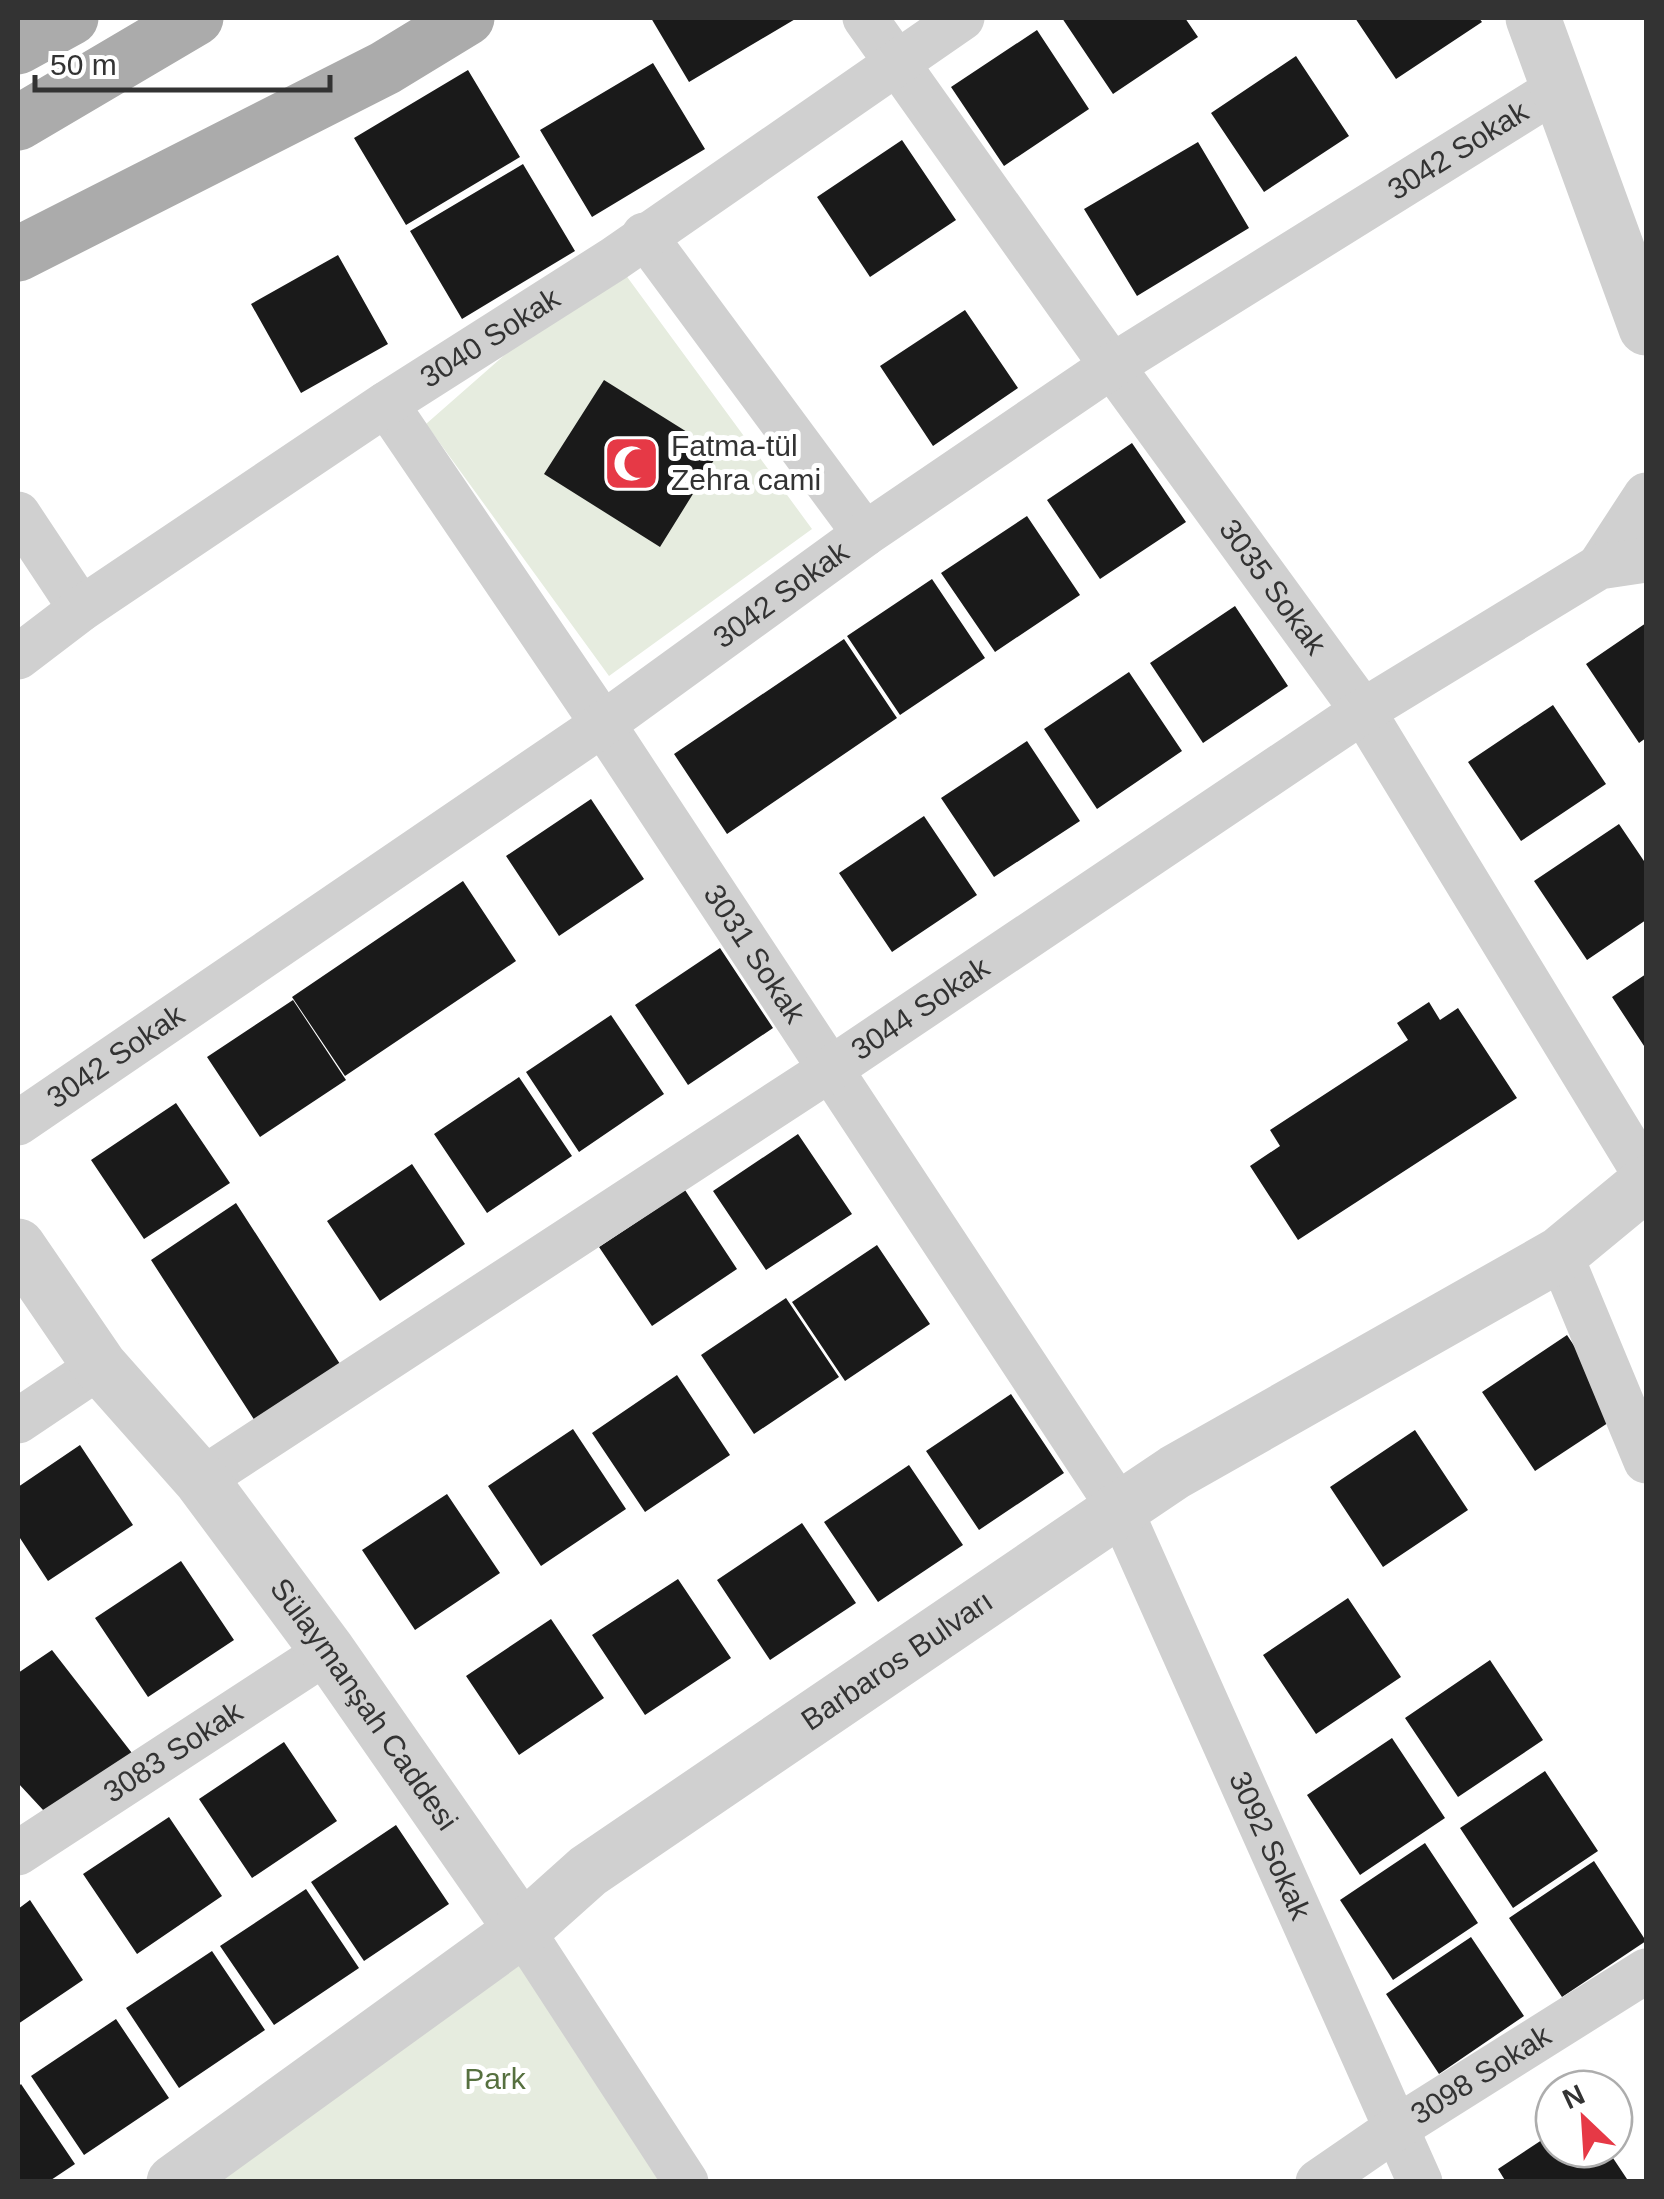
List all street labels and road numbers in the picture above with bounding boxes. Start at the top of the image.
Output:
street label: 3042 Sokak [1382,94,1534,206]
street label: 3040 Sokak [414,280,566,394]
street label: 3035 Sokak [1213,513,1334,661]
street label: 3042 Sokak [707,534,855,654]
street label: 3031 Sokak [698,878,813,1030]
street label: 3044 Sokak [845,950,996,1066]
street label: 3042 Sokak [40,997,191,1114]
street label: Sülaymanşah Caddesi [264,1572,464,1836]
street label: Barbaros Bulvarı [795,1584,998,1737]
street label: 3083 Sokak [97,1694,249,1809]
street label: 3092 Sokak [1223,1766,1318,1925]
street label: 3098 Sokak [1405,2018,1557,2131]

